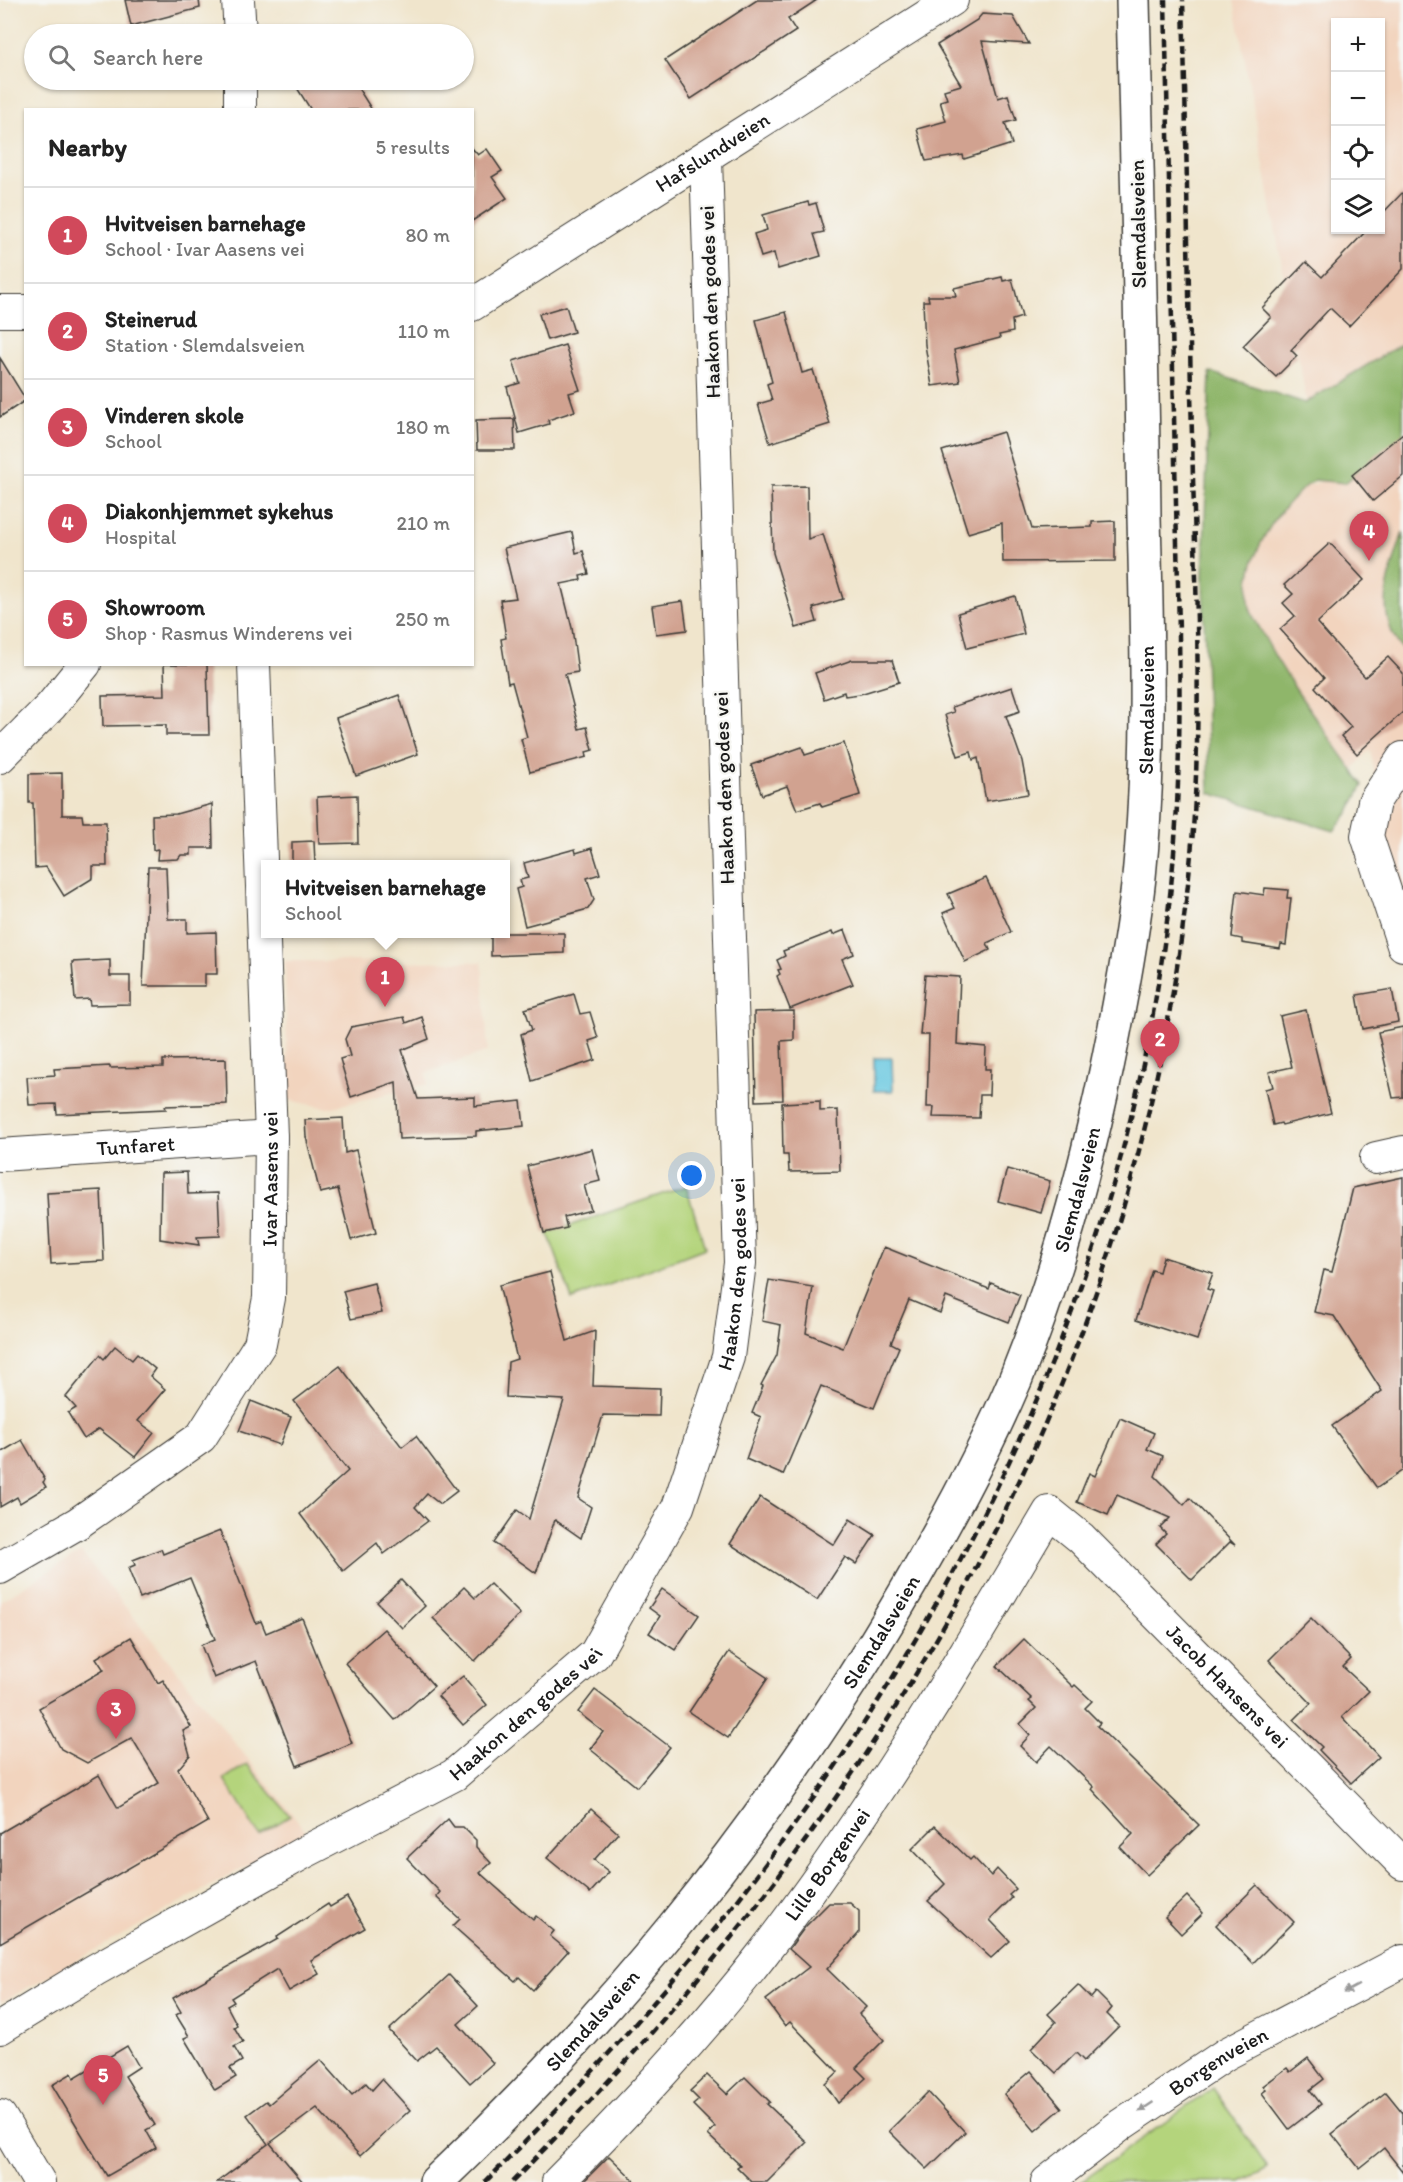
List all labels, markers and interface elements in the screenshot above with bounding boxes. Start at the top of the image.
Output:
map controls [1331,18,1385,234]
button: + [1331,18,1385,72]
search box [24,24,474,90]
icon: search [45,41,78,74]
text: Search here [93,44,203,71]
button: − [1331,72,1385,126]
street label: Hafslundveien [651,106,774,197]
button: locate [1331,126,1385,180]
text: Nearby [48,131,127,163]
text: 5 results [376,135,450,159]
street label: Slemdalsveien [1124,159,1151,289]
button: layers [1331,180,1385,234]
street label: Haakon den godes vei [694,205,725,399]
text: Hvitveisen barnehage [105,210,306,237]
text: 1 [63,223,72,247]
text: 80 m [405,223,450,247]
text: School · Ivar Aasens vei [105,237,305,261]
text: Steinerud [105,306,197,333]
text: 2 [62,319,73,343]
text: 110 m [398,319,450,343]
text: Station · Slemdalsveien [105,333,305,357]
text: Vinderen skole [105,402,244,429]
text: 3 [62,415,73,439]
text: 180 m [396,415,450,439]
text: School [105,429,162,453]
text: Diakonhjemmet sykehus [105,498,333,525]
text: 4 [61,511,74,535]
text: 210 m [397,511,450,535]
pin: 4 [1350,512,1388,561]
text: Hospital [105,525,177,549]
text: Showroom [105,594,205,621]
text: 5 [62,607,73,631]
text: 250 m [395,607,450,631]
text: Shop · Rasmus Winderens vei [105,621,353,645]
street label: Slemdalsveien [1133,645,1159,775]
street label: Haakon den godes vei [708,691,739,885]
popup [261,860,510,938]
text: Hvitveisen barnehage [285,874,486,901]
text: School [285,901,342,925]
pin: 1 [366,958,404,1007]
pin: 2 [1140,1020,1180,1069]
street label: Ivar Aasens vei [257,1111,283,1247]
street label: Slemdalsveien [1048,1124,1105,1255]
street label: Tunfaret [96,1130,176,1161]
your location [677,1161,706,1190]
street label: Haakon den godes vei [711,1177,752,1374]
street label: Slemdalsveien [836,1570,925,1693]
street label: Jacob Hansens vei [1161,1619,1294,1753]
street label: Haakon den godes vei [443,1643,608,1786]
pin: 3 [96,1690,136,1739]
street label: Lille Borgenvei [779,1803,875,1926]
street label: Slemdalsveien [540,1964,645,2077]
one-way arrow [1342,1983,1360,1993]
street label: Borgenveien [1164,2021,1272,2101]
pin: 5 [84,2056,122,2105]
one-way arrow [1139,2101,1155,2113]

